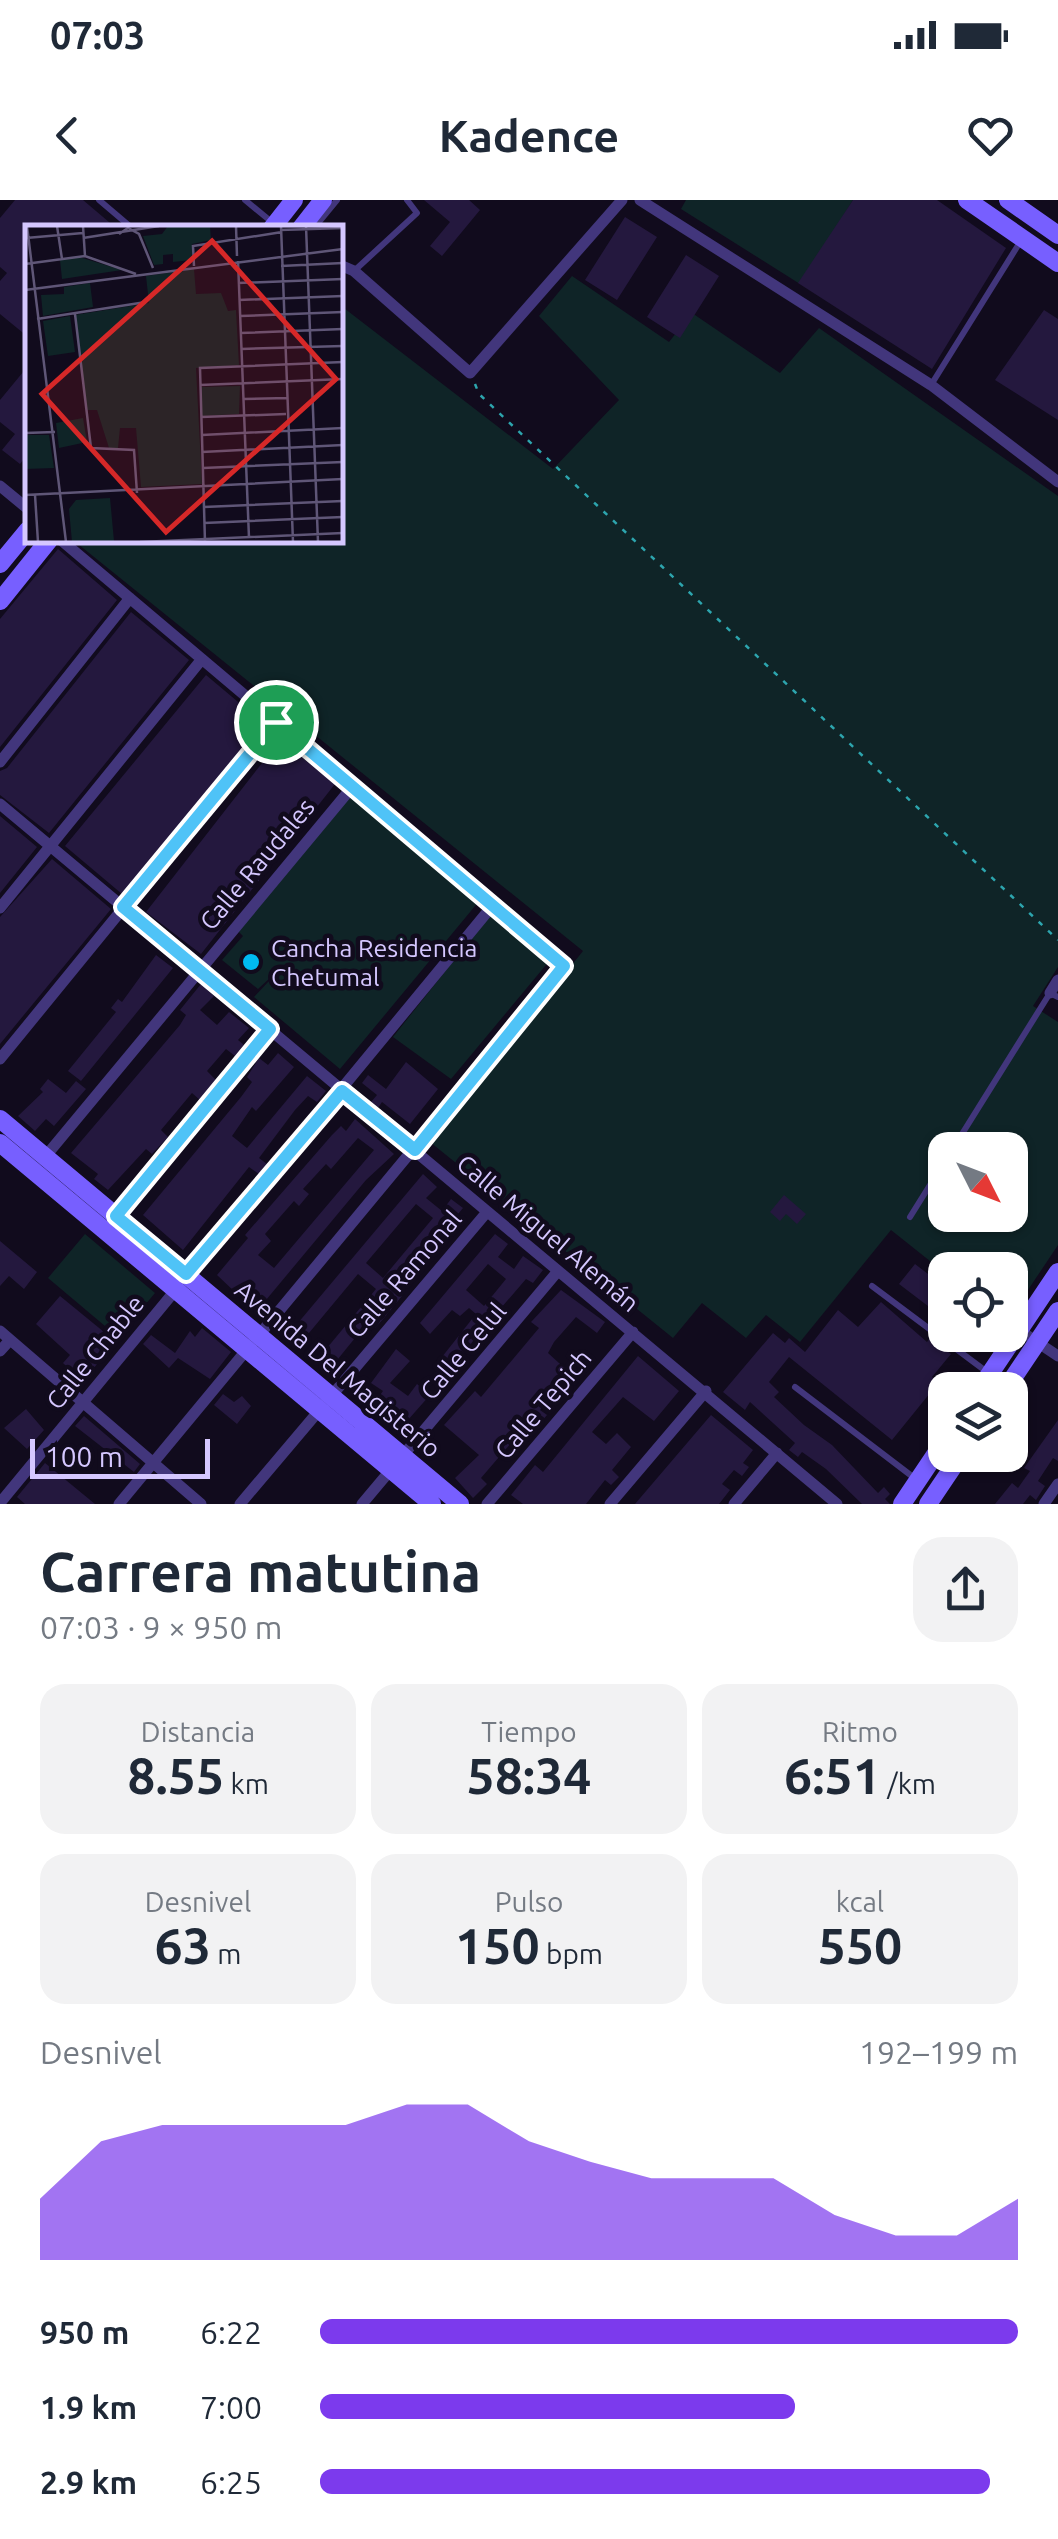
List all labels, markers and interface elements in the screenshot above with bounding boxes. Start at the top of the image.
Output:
text: 07:03 [50,14,145,56]
icon: back [40,108,95,163]
icon: heart [963,108,1018,163]
text: Kadence [439,110,619,161]
inset map [25,225,342,542]
pin [234,680,319,765]
icon: arrive [249,695,304,750]
street label: Calle Raudales [194,793,320,935]
place label: Cancha Residencia Chetumal [271,934,477,991]
marker: Cancha Residencia Chetumal [240,951,262,973]
north arrow [928,1132,1028,1232]
map controls [928,1132,1028,1472]
street label: Calle Miguel Alemán [451,1149,645,1317]
street label: Calle Ramonal [341,1205,467,1343]
button: locate [928,1252,1028,1352]
street label: Avenida Del Magisterio [230,1275,446,1463]
street label: Calle Chable [41,1289,149,1415]
street label: Calle Celul [415,1297,511,1405]
street label: Calle Tepich [489,1344,597,1464]
button: layers [928,1372,1028,1472]
scale bar [30,1434,210,1478]
text: 100 m [45,1441,123,1472]
button: share [913,1537,1018,1642]
text: Carrera matutina [40,1541,481,1602]
text: 07:03 · 9 × 950 m [40,1609,282,1645]
text: Distancia [141,1716,255,1747]
text: Tiempo [481,1716,577,1747]
text: Ritmo [822,1716,898,1747]
text: 8.55 [127,1747,224,1803]
text: 58:34 [466,1747,592,1803]
text: 6:51 [784,1747,881,1803]
text: km [224,1768,269,1799]
text: /km [881,1768,936,1799]
text: Desnivel [145,1886,251,1917]
text: Pulso [495,1886,563,1917]
text: kcal [836,1886,884,1917]
text: 63 [155,1917,211,1973]
text: 150 [455,1917,540,1973]
text: 550 [818,1917,902,1973]
text: m [211,1938,241,1969]
text: bpm [540,1938,603,1969]
text: Desnivel [40,2034,162,2070]
text: 192–199 m [859,2034,1018,2070]
text: 950 m [40,2314,129,2350]
text: 6:22 [200,2314,262,2350]
text: 1.9 km [40,2389,137,2425]
text: 7:00 [200,2389,262,2425]
text: 2.9 km [40,2464,137,2500]
text: 6:25 [200,2464,262,2500]

